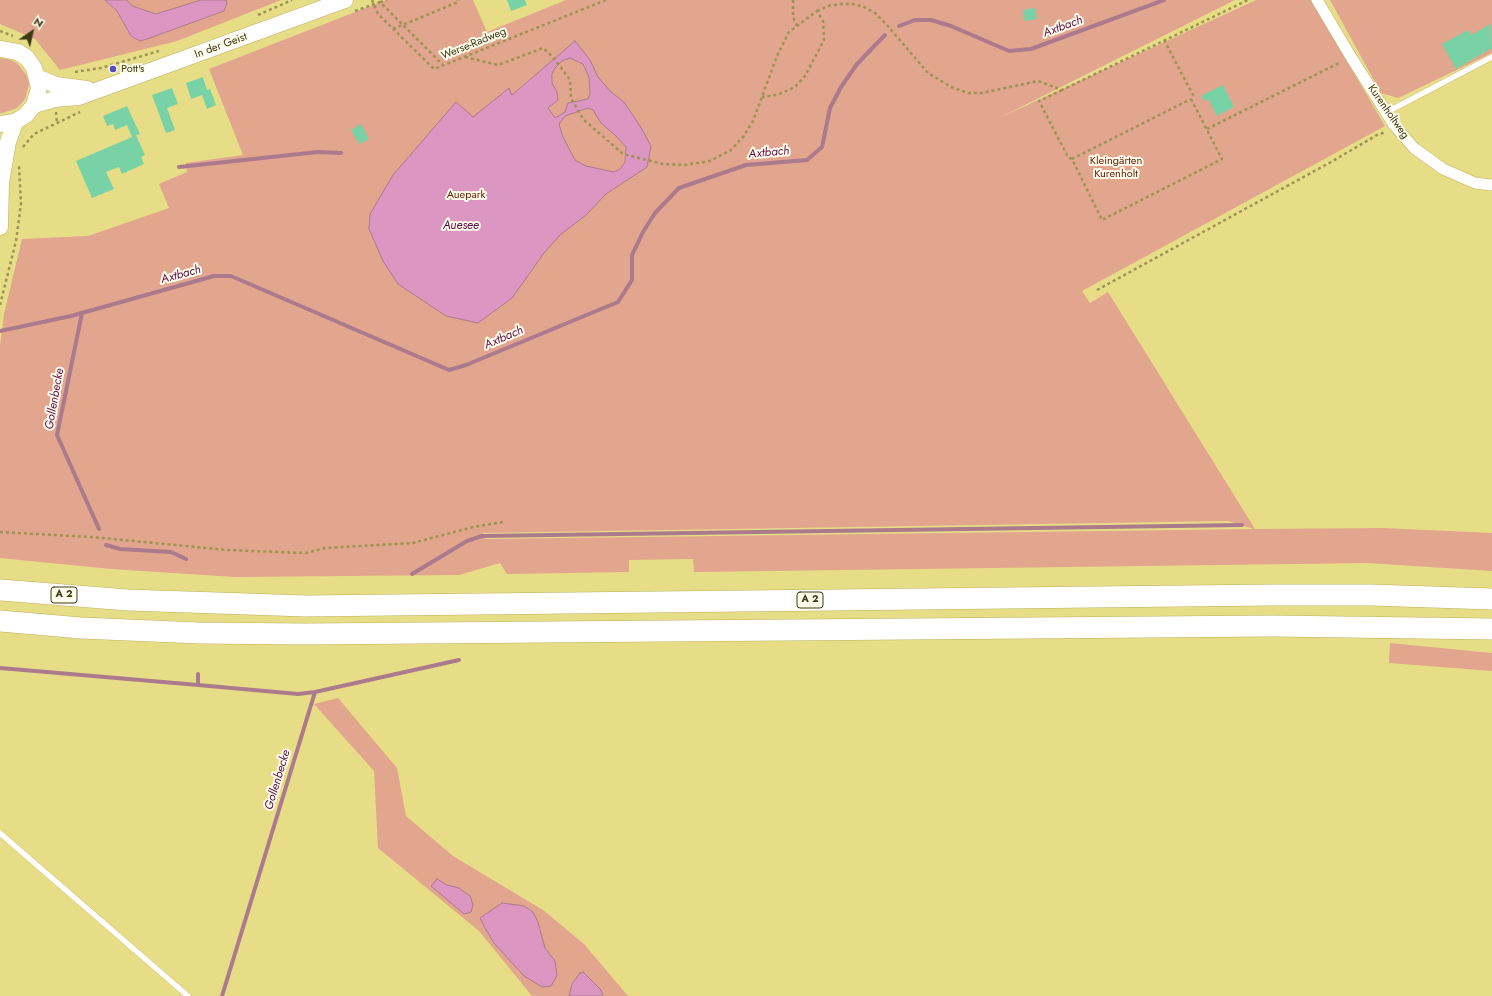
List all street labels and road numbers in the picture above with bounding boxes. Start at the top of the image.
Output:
street label: Werse-Radweg [440,25,508,63]
street label: In der Geist [193,30,249,62]
street label: Kurenholtweg [1365,82,1411,142]
road number: A 2 [51,587,77,603]
road number: A 2 [797,592,823,608]

